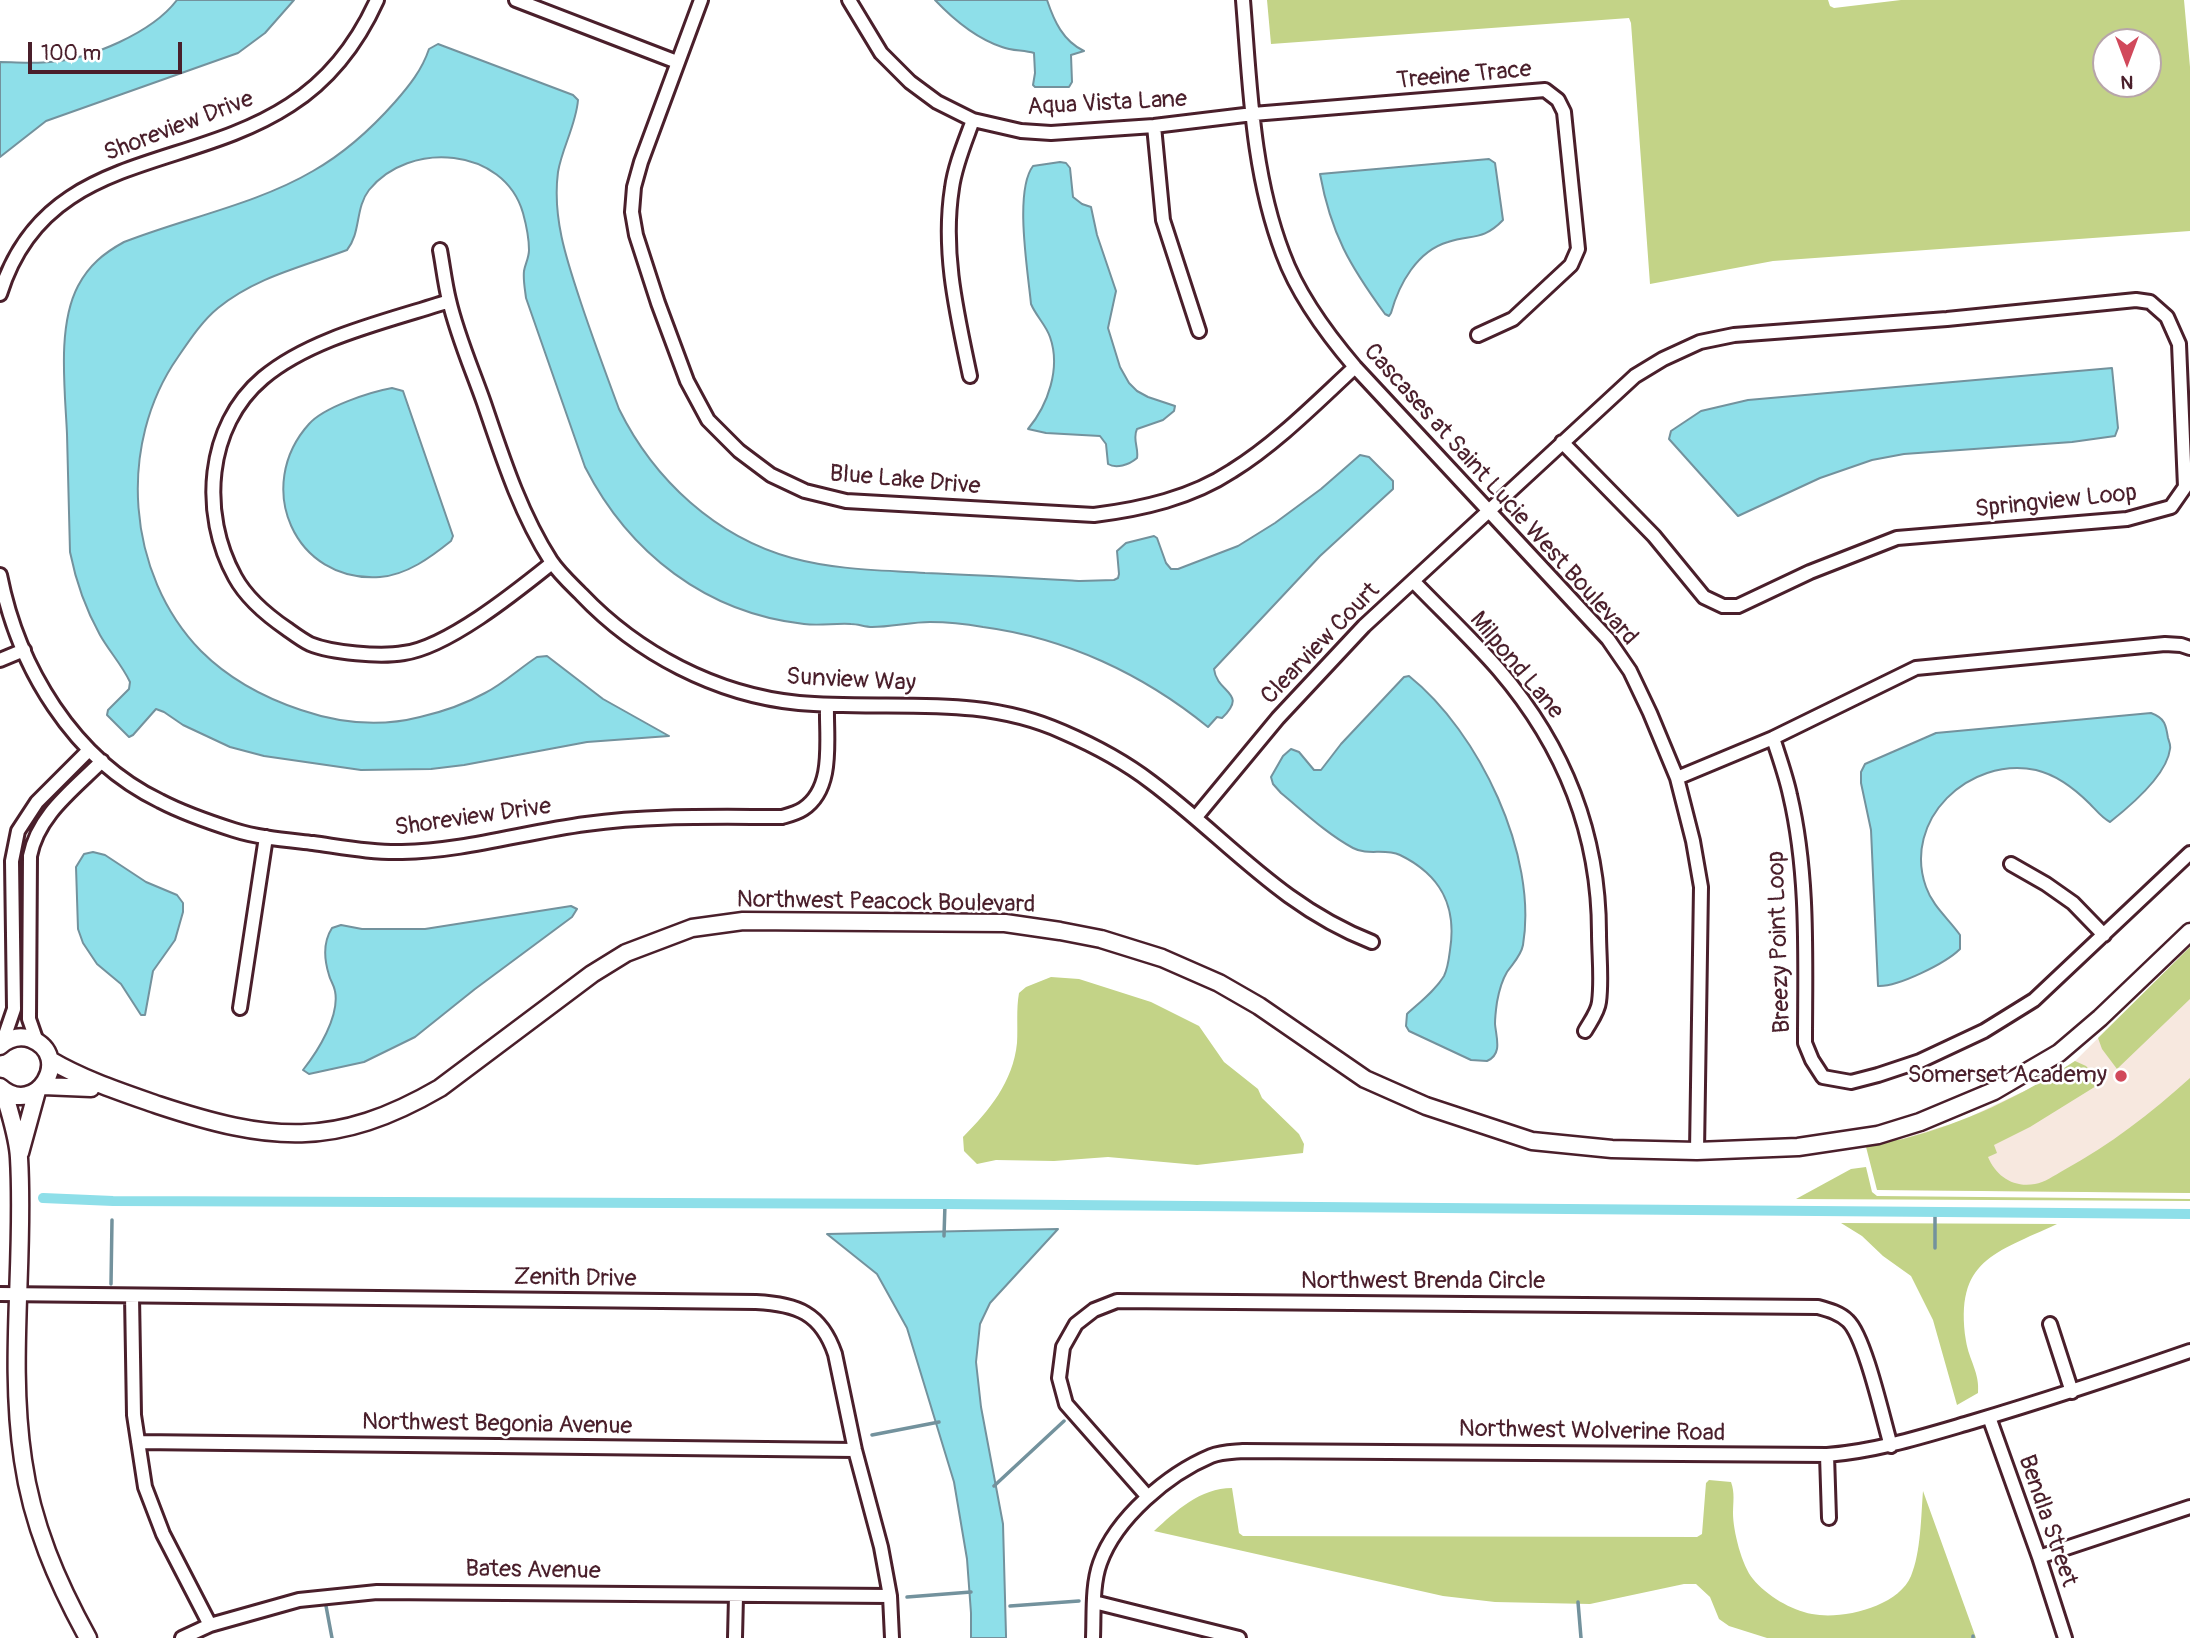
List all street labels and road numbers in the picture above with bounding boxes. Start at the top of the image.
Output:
street label: Treeine Trace [1395,56,1533,96]
street label: Shoreview Drive [100,85,258,169]
street label: Aqua Vista Lane [1026,85,1188,123]
street label: Cascases at Saint Lucie West Boulevard [1357,338,1643,652]
street label: Blue Lake Drive [828,460,982,502]
street label: Springview Loop [1974,479,2138,525]
street label: Clearview Court [1256,577,1386,711]
street label: Milpond Lane [1463,606,1569,726]
street label: Sunview Way [785,663,917,699]
street label: Shoreview Drive [393,793,553,843]
street label: Breezy Point Loop [1762,850,1798,1034]
street label: Northwest Peacock Boulevard [736,886,1036,920]
street label: Zenith Drive [513,1264,637,1294]
street label: Northwest Brenda Circle [1301,1268,1545,1296]
street label: Northwest Begonia Avenue [362,1408,632,1442]
street label: Northwest Wolverine Road [1458,1415,1726,1449]
street label: Bendla Street [2011,1451,2083,1591]
street label: Bates Avenue [465,1555,601,1587]

